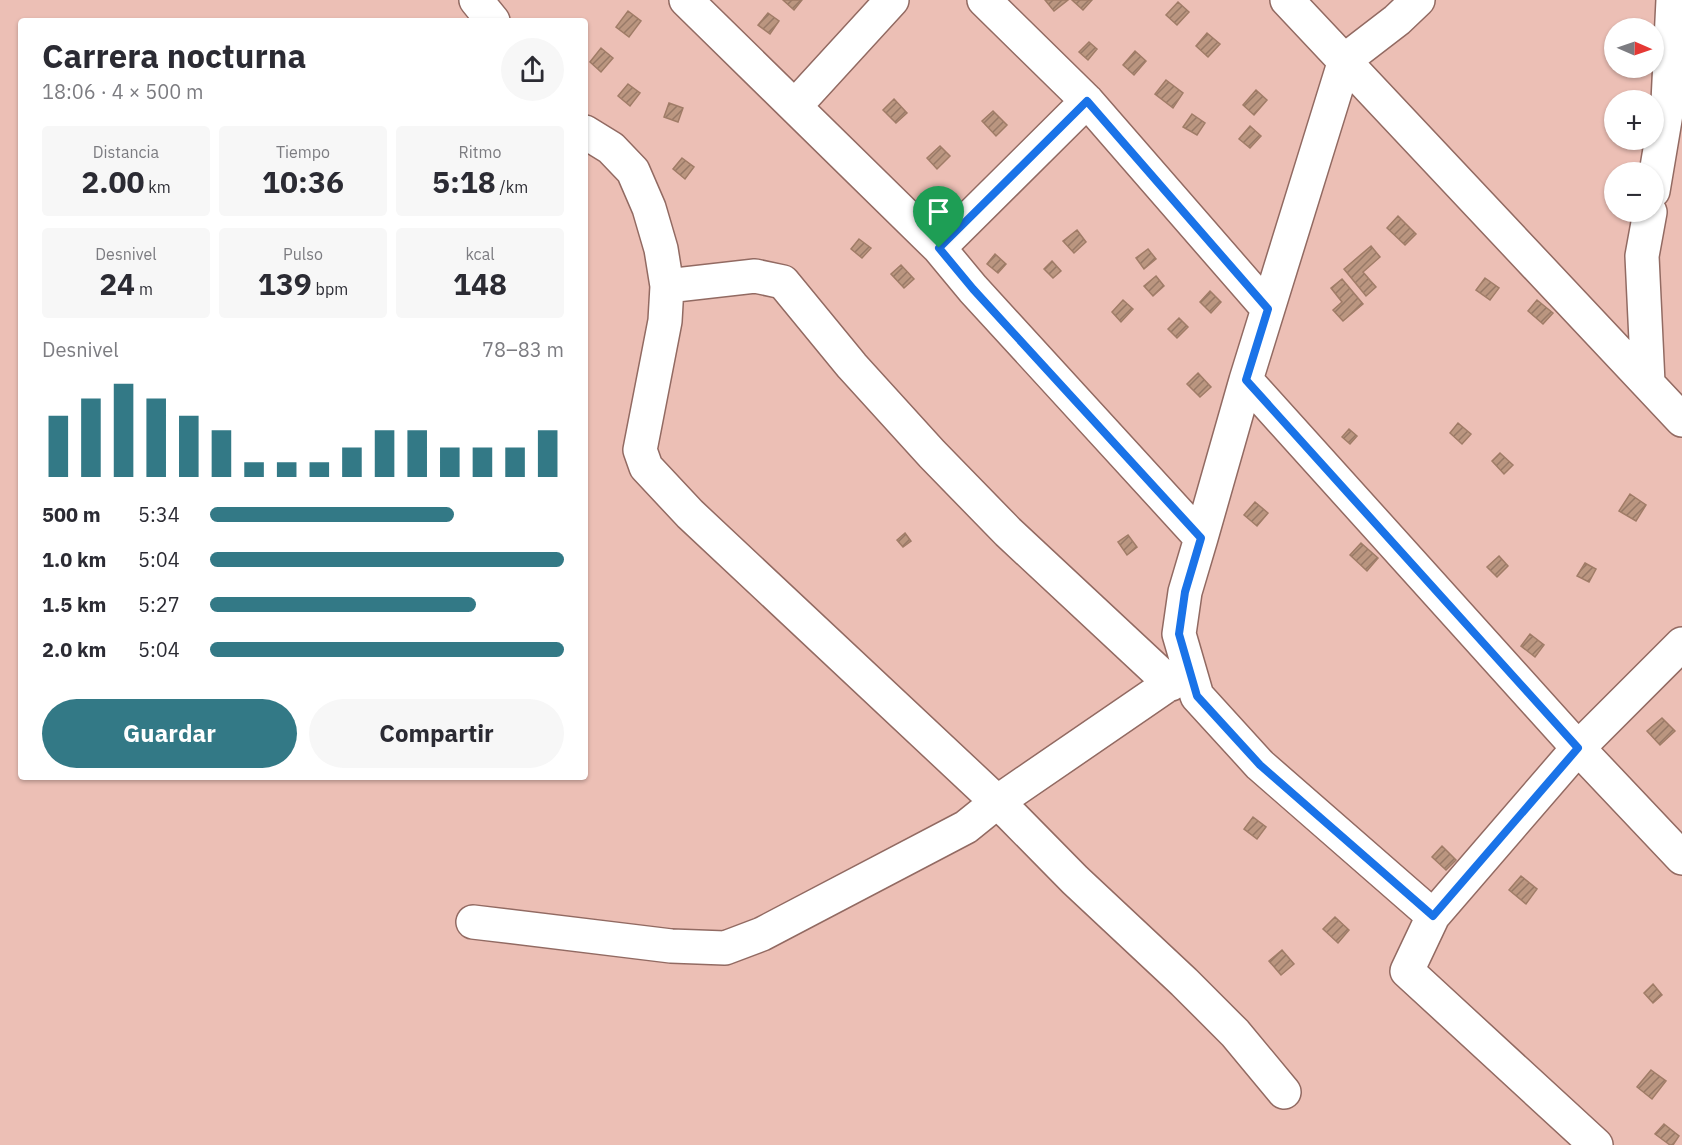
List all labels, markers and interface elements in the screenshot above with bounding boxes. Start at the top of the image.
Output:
north arrow [1604,18,1664,78]
map controls [1604,18,1664,222]
text: Carrera nocturna [42,34,306,77]
button: share [501,38,564,101]
text: 18:06 · 4 × 500 m [42,78,203,105]
button: + [1604,90,1664,150]
text: Distancia [93,142,159,162]
text: Tiempo [276,142,330,162]
text: Ritmo [459,142,501,162]
text: 2.00 [81,162,145,201]
text: 10:36 [262,162,344,201]
text: 5:18 [432,162,496,201]
button: − [1604,162,1664,222]
text: km [145,177,171,197]
text: /km [496,177,528,197]
pin [913,186,964,248]
icon: arrive [922,195,955,228]
text: Desnivel [95,244,157,264]
text: Pulso [283,244,323,264]
text: kcal [465,244,495,264]
text: 24 [99,264,135,303]
text: 139 [258,264,312,303]
text: 148 [453,264,507,303]
text: m [135,279,153,299]
text: bpm [312,279,348,299]
text: Desnivel [42,336,119,363]
text: 78–83 m [482,336,564,363]
text: 500 m [42,501,101,528]
text: 5:34 [138,501,180,528]
text: 1.0 km [42,546,106,573]
text: 5:04 [138,546,180,573]
text: 1.5 km [42,591,106,618]
text: 5:27 [138,591,180,618]
text: 2.0 km [42,636,106,663]
text: 5:04 [138,636,180,663]
button: Guardar [42,699,297,768]
button: Compartir [309,699,564,768]

